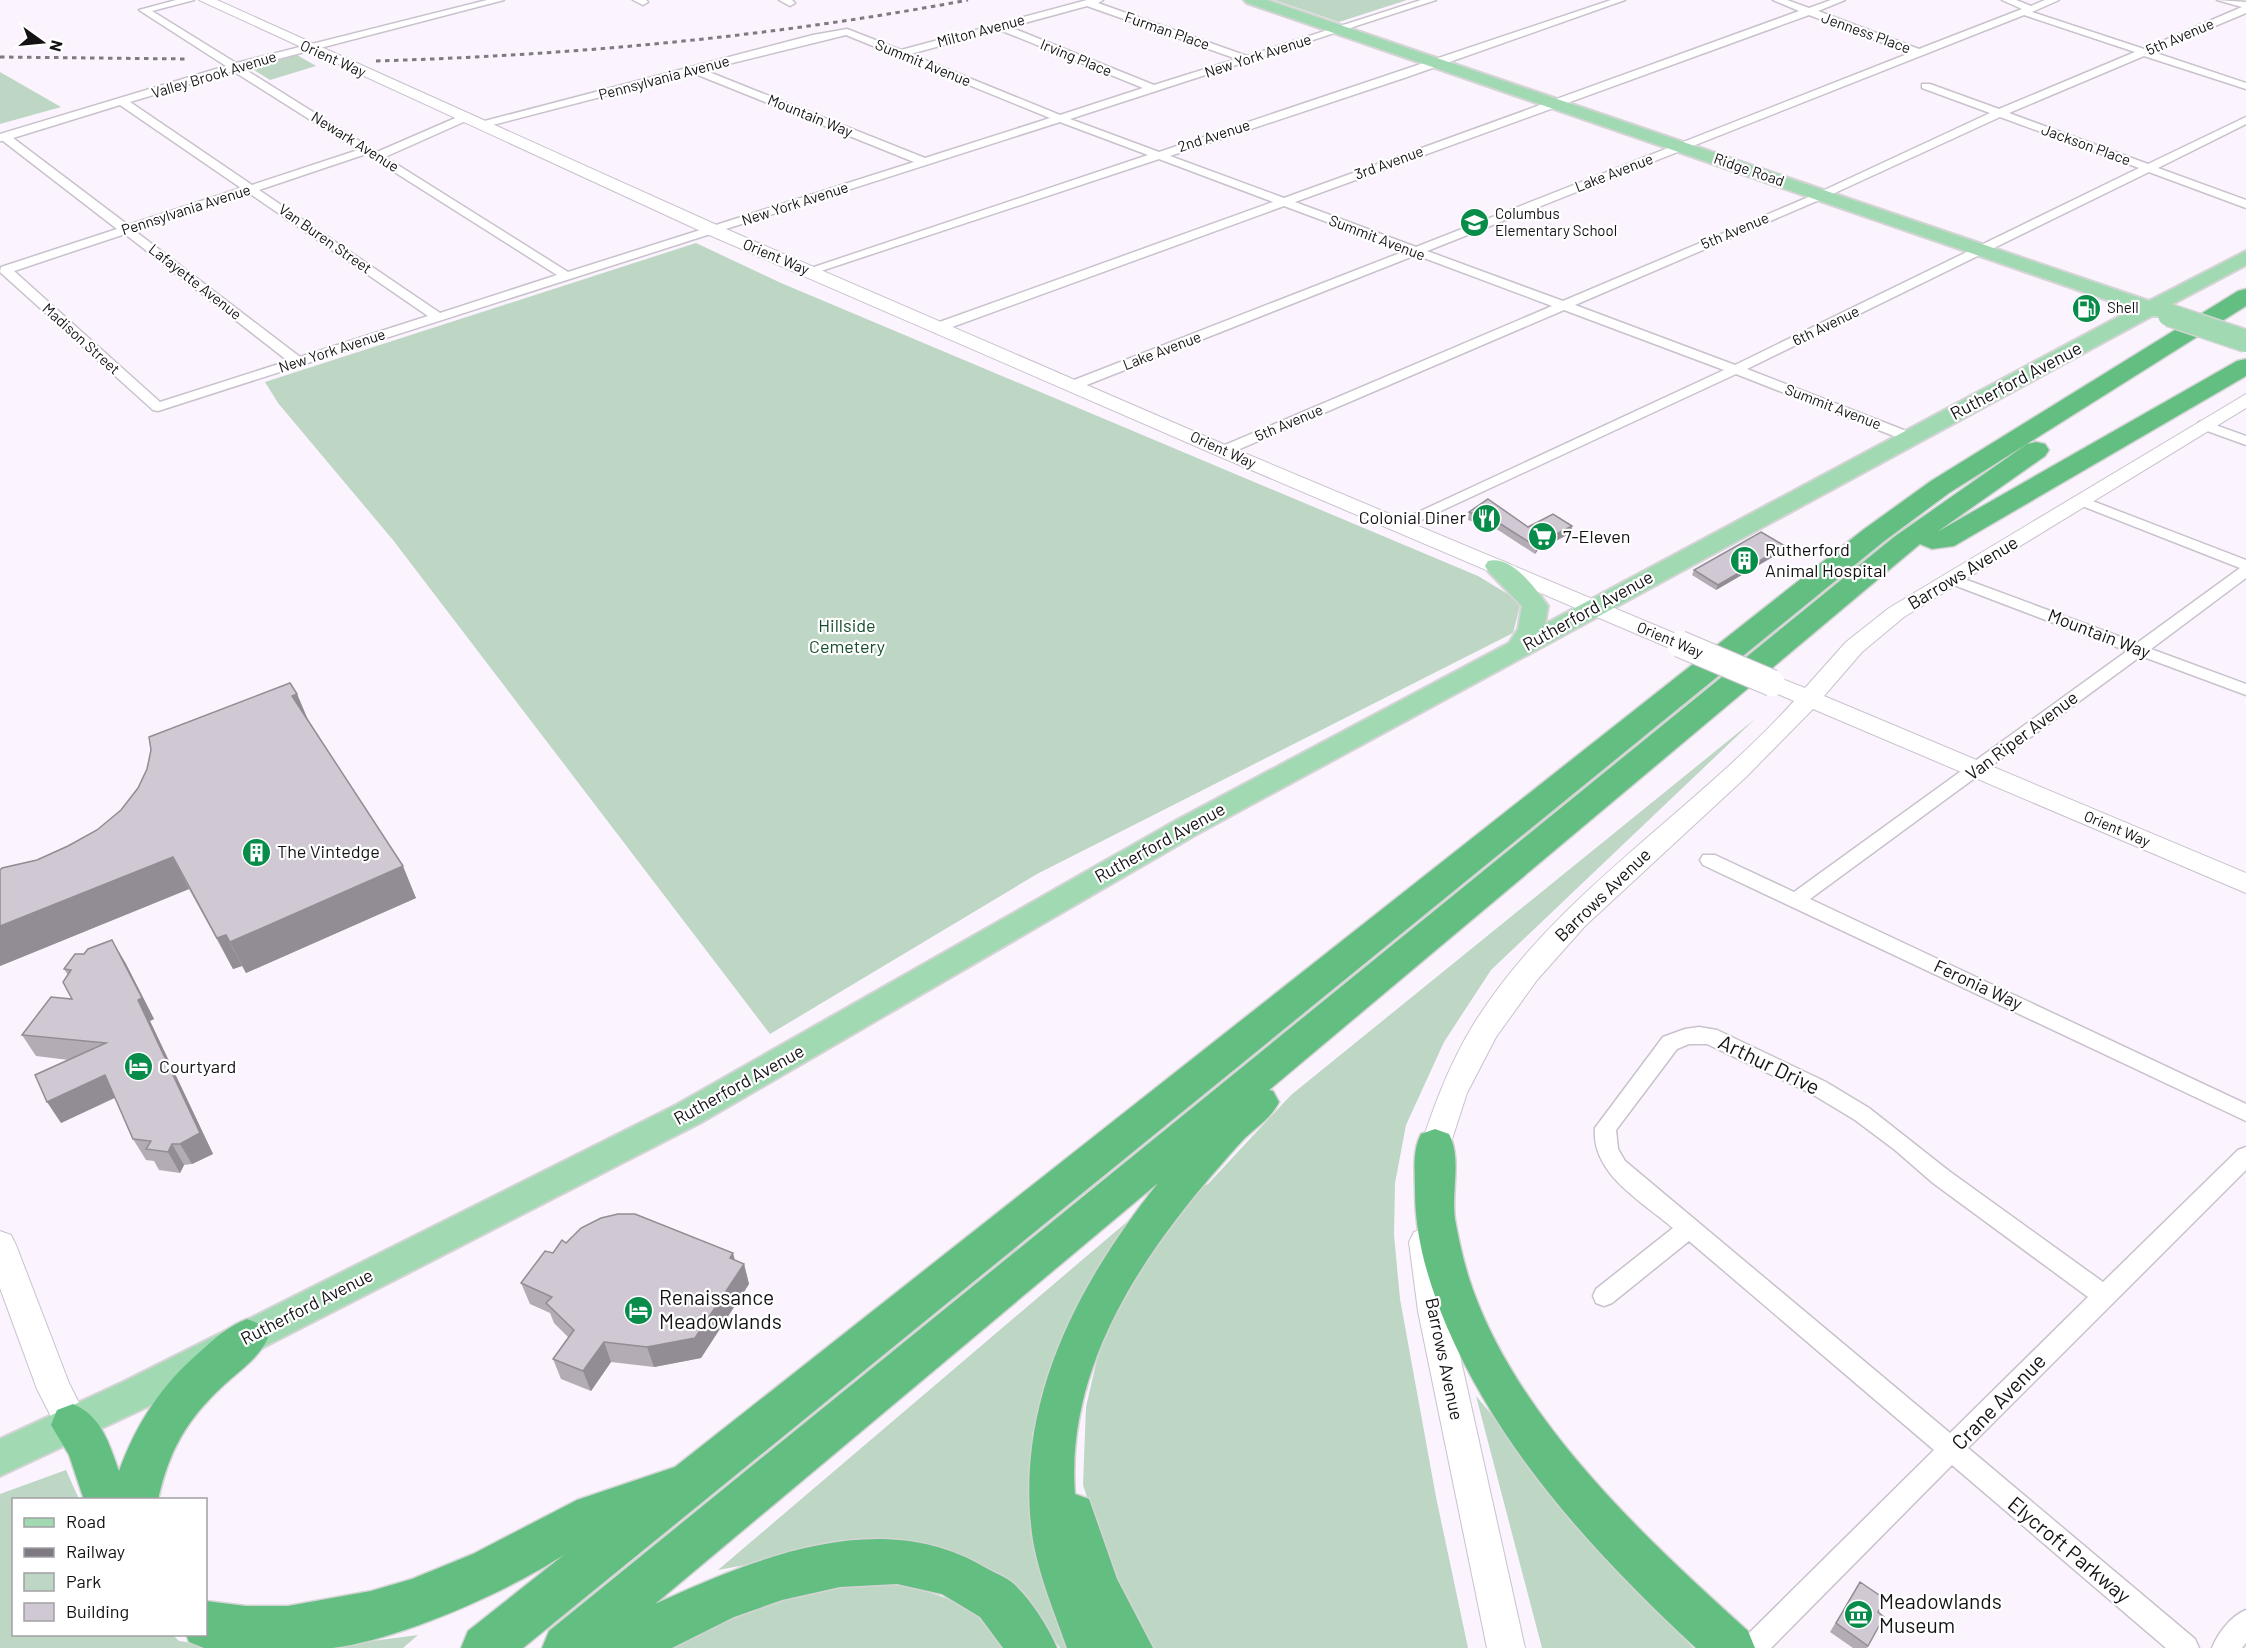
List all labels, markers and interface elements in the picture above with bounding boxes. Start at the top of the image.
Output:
street label: Furman Place [1122,7,1212,53]
street label: Jenness Place [1819,8,1913,57]
street label: Milton Avenue [935,10,1027,50]
north arrow [12,12,72,72]
street label: 5th Avenue [2143,14,2216,58]
street label: New York Avenue [1202,29,1313,81]
street label: Summit Avenue [873,35,974,89]
street label: Irving Place [1038,35,1115,80]
street label: Orient Way [298,36,369,81]
text: N [46,38,68,54]
street label: Valley Brook Avenue [149,46,278,102]
street label: Pennsylvania Avenue [596,51,731,103]
street label: Mountain Way [765,90,856,140]
street label: Newark Avenue [308,107,403,175]
street label: 2nd Avenue [1175,115,1252,155]
street label: Jackson Place [2039,120,2133,169]
street label: 3rd Avenue [1352,141,1426,183]
street label: Lake Avenue [1572,149,1655,195]
street label: Ridge Road [1712,149,1787,190]
street label: New York Avenue [739,177,850,229]
street label: Pennsylvania Avenue [119,180,253,238]
street label: Van Buren Street [276,199,376,277]
place label: Columbus Elementary School [1495,204,1617,239]
school or university icon: Columbus Elementary School [1458,207,1490,239]
street label: 5th Avenue [1698,208,1771,252]
street label: Summit Avenue [1327,210,1428,264]
street label: Orient Way [741,234,812,278]
street label: Lafayette Avenue [146,239,246,323]
fuel station icon: Shell [2070,292,2102,324]
place label: Shell [2107,298,2139,316]
street label: Madison Street [39,299,124,378]
street label: 6th Avenue [1789,301,1862,349]
street label: New York Avenue [276,324,387,376]
street label: Lake Avenue [1120,327,1203,373]
street label: Rutherford Avenue [1946,336,2085,424]
street label: Summit Avenue [1783,379,1884,433]
street label: 5th Avenue [1252,400,1325,444]
street label: Orient Way [1188,427,1259,472]
restaurant icon: Colonial Diner [1471,502,1503,534]
place label: Colonial Diner [1359,506,1466,528]
supermarket icon: 7-Eleven [1526,521,1558,553]
place label: 7-Eleven [1563,525,1631,547]
street label: Barrows Avenue [1903,531,2022,614]
place label: Rutherford Animal Hospital [1765,538,1887,581]
building icon: Rutherford Animal Hospital [1728,544,1760,576]
street label: Rutherford Avenue [1518,565,1657,655]
street label: Mountain Way [2045,603,2154,663]
park label: Hillside Cemetery [809,614,885,657]
street label: Orient Way [1635,617,1706,661]
street label: Van Riper Avenue [1961,686,2082,784]
street label: Rutherford Avenue [1090,797,1229,887]
street label: Orient Way [2082,806,2153,850]
building icon: The Vintedge [240,836,272,868]
place label: The Vintedge [277,840,380,862]
street label: Barrows Avenue [1550,843,1655,946]
street label: Feronia Way [1931,954,2026,1014]
street label: Arthur Drive [1715,1028,1824,1099]
street label: Rutherford Avenue [669,1039,808,1129]
hotel icon: Courtyard [122,1051,154,1083]
place label: Courtyard [159,1055,236,1077]
street label: Rutherford Avenue [237,1263,376,1349]
place label: Renaissance Meadowlands [659,1284,782,1333]
hotel icon: Renaissance Meadowlands [622,1294,654,1326]
street label: Barrows Avenue [1421,1296,1469,1422]
street label: Crane Avenue [1946,1348,2050,1454]
street label: Elycroft Parkway [2004,1490,2137,1608]
legend [12,1498,207,1636]
text: Road [66,1510,106,1532]
text: Railway [66,1540,125,1562]
text: Park [66,1570,101,1592]
place label: Meadowlands Museum [1879,1588,2002,1637]
museum icon: Meadowlands Museum [1842,1598,1874,1630]
text: Building [66,1600,129,1622]

